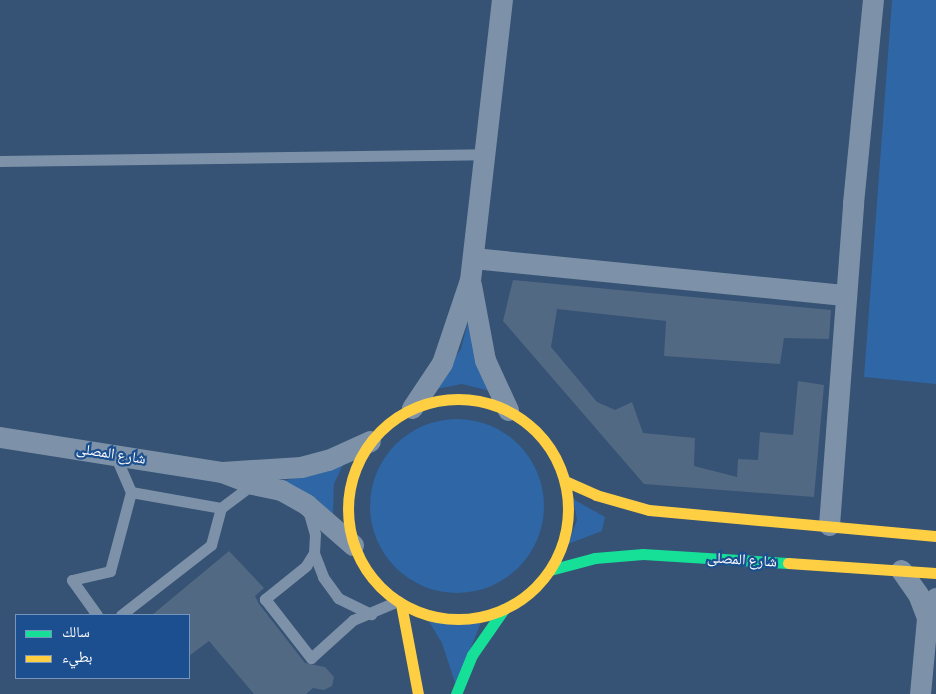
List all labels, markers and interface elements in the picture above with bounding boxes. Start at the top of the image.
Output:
street label: شارع المصلى [75,440,147,468]
street label: شارع المصلى [706,549,778,571]
legend [15,614,190,679]
text: سالك [62,622,90,643]
text: بطيء [62,647,92,668]

